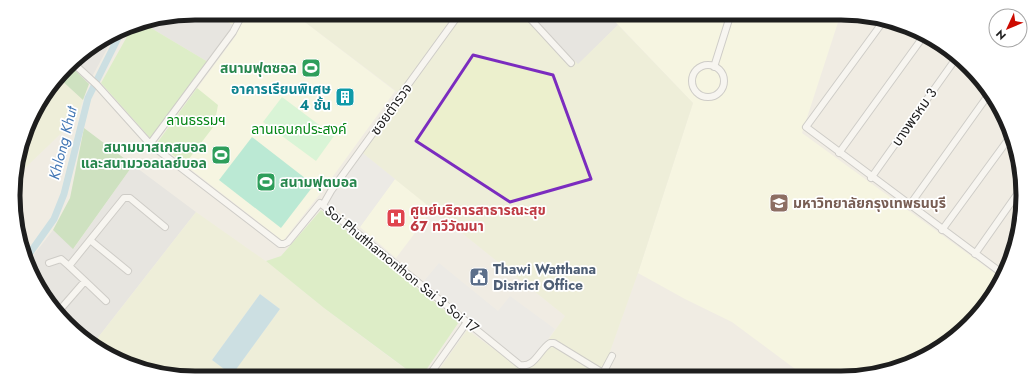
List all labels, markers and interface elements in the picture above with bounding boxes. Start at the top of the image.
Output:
north arrow [988,8,1028,48]
text: N [992,26,1010,44]
sports icon: สนามฟุตซอล [300,57,322,79]
place label: สนามฟุตซอล [220,58,297,78]
place label: อาคารเรียนพิเศษ 4 ชั้น [231,79,331,115]
street label: ซอยตำรวจ [365,79,417,139]
street label: บางพรหม 3 [887,84,942,150]
building icon: อาคารเรียนพิเศษ 4 ชั้น [334,86,356,108]
water label: Khlong Khut [43,103,83,182]
park label: ลานธรรมฯ [166,110,226,130]
park label: ลานเอนกประสงค์ [251,119,347,139]
place label: สนามบาสเกสบอล และสนามวอลเลย์บอล [81,137,207,173]
sports icon: สนามบาสเกสบอล และสนามวอลเลย์บอล [210,144,232,166]
sports icon: สนามฟุตบอล [255,171,277,193]
place label: สนามฟุตบอล [280,172,357,192]
school or university icon: มหาวิทยาลัยกรุงเทพธนบุรี [768,192,790,214]
place label: มหาวิทยาลัยกรุงเทพธนบุรี [793,193,946,213]
street label: Soi Phutthamonthon Sai 3 Soi 17 [321,200,484,338]
place label: ศูนย์บริการสาธารณะสุข 67 ทวีวัฒนา [410,200,546,236]
hospital icon: ศูนย์บริการสาธารณะสุข 67 ทวีวัฒนา [385,207,407,229]
place label: Thawi Watthana District Office [493,259,596,295]
public building icon: Thawi Watthana District Office [468,266,490,288]

